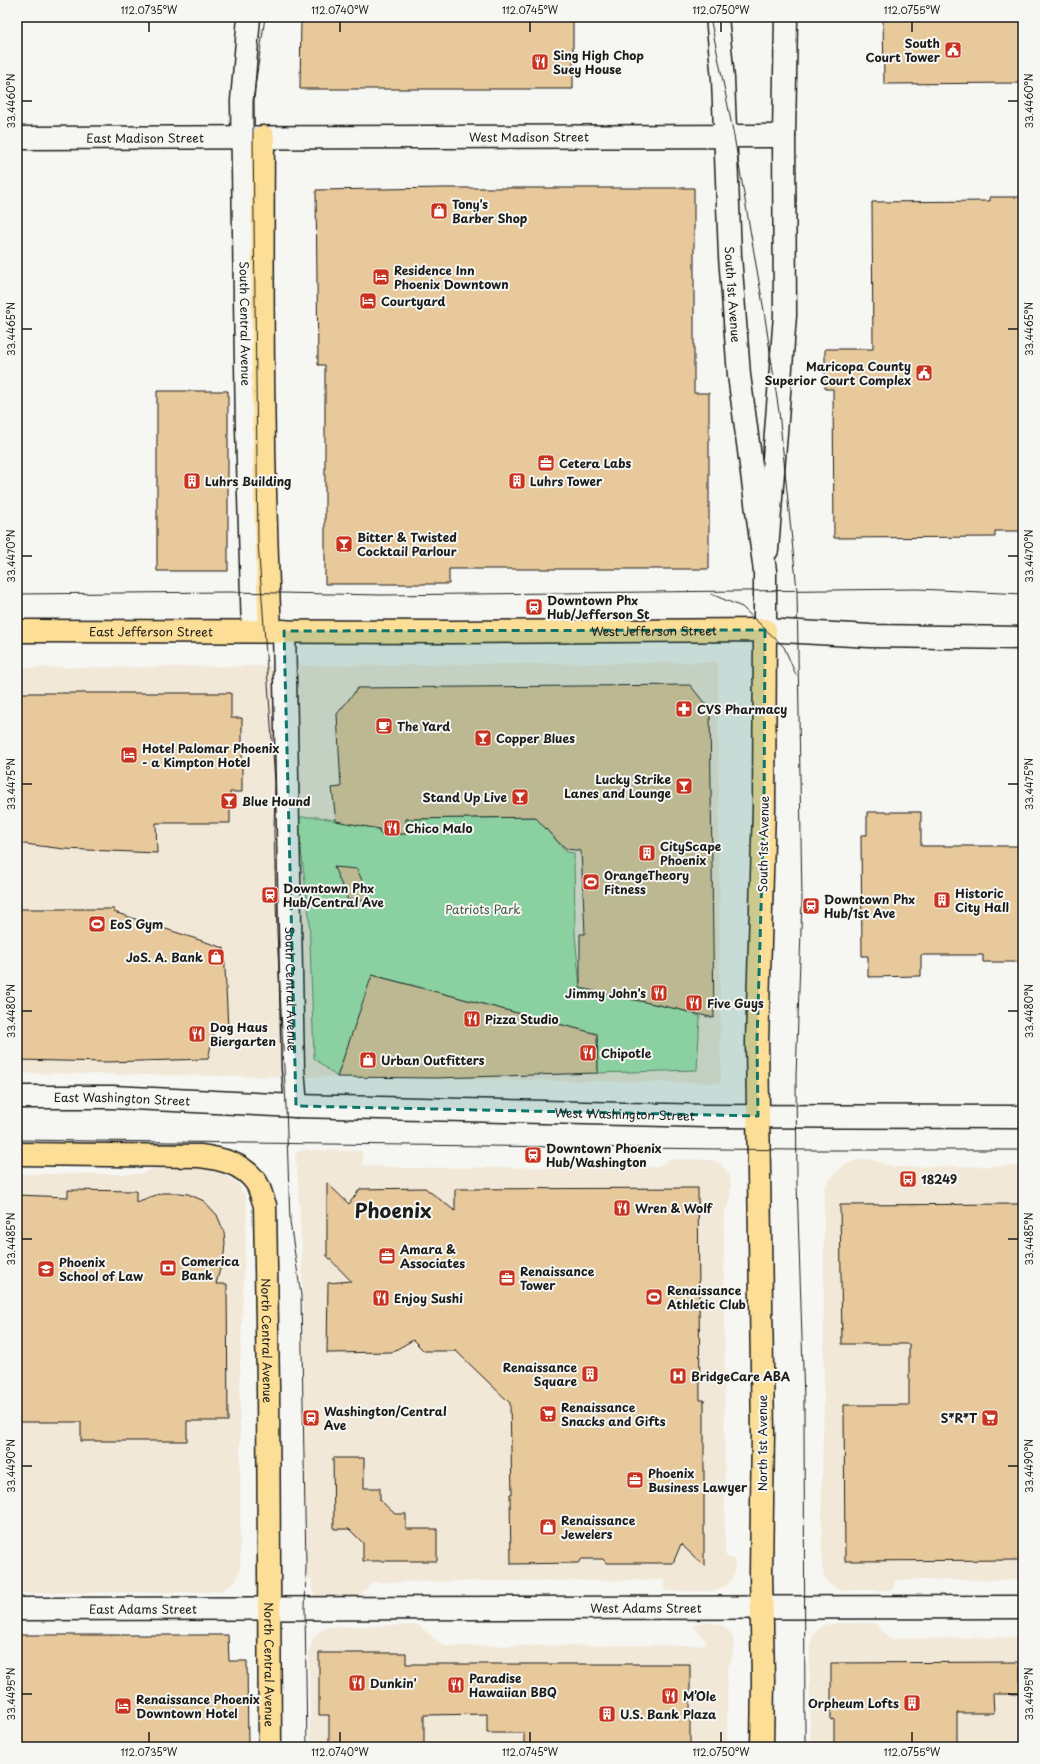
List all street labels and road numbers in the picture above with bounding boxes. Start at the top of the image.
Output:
street label: West Madison Street [469,128,589,146]
street label: East Madison Street [86,129,204,147]
street label: South 1st Avenue [721,246,746,344]
street label: South Central Avenue [235,261,255,386]
street label: West Jefferson Street [591,621,717,640]
street label: East Jefferson Street [89,622,213,640]
street label: South 1st Avenue [753,795,773,892]
street label: South Central Avenue [281,927,302,1052]
street label: East Washington Street [54,1088,191,1110]
street label: West Washington Street [554,1103,695,1125]
street label: North Central Avenue [257,1278,277,1404]
street label: North 1st Avenue [753,1394,771,1491]
street label: West Adams Street [590,1599,702,1617]
street label: East Adams Street [89,1600,197,1618]
street label: North Central Avenue [260,1602,279,1728]

